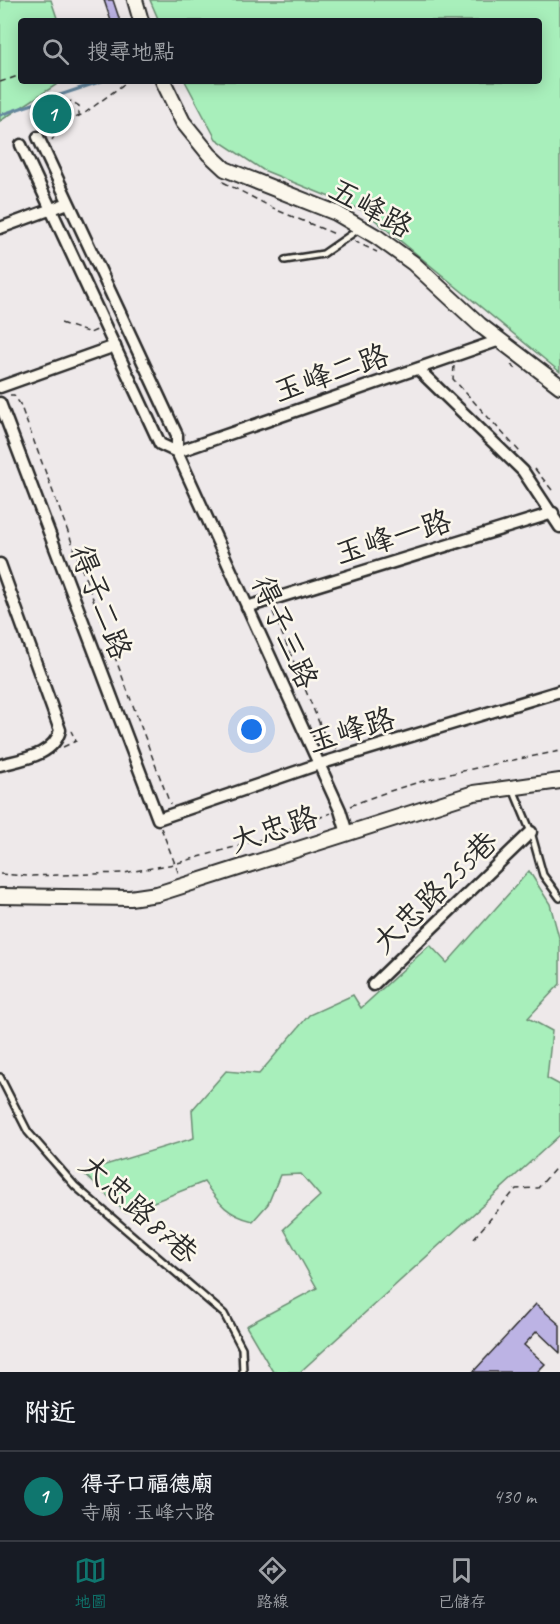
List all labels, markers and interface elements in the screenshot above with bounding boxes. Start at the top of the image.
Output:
search box [18,18,542,84]
icon: search [39,35,72,68]
text: 搜尋地點 [87,38,175,66]
pin: 1 [32,92,72,136]
street label: 五峰路 [322,170,420,246]
street label: 玉峰二路 [268,336,394,410]
street label: 玉峰一路 [330,501,456,573]
street label: 得子二路 [62,539,140,665]
street label: 得子三路 [243,569,327,695]
street label: 玉峰路 [302,699,400,761]
your location [237,715,266,744]
street label: 大忠路 [225,797,323,861]
street label: 大忠路255巷 [364,823,506,961]
street label: 大忠路87巷 [72,1146,206,1272]
text: 附近 [24,1396,76,1429]
text: 得子口福德廟 [81,1470,213,1498]
text: 1 [39,1484,48,1509]
text: 430 m [493,1484,536,1509]
text: 寺廟 · 玉峰六路 [81,1500,214,1525]
tab: 地圖 [74,1554,107,1612]
tab: 路線 [256,1554,289,1612]
tab: 已儲存 [438,1554,486,1612]

